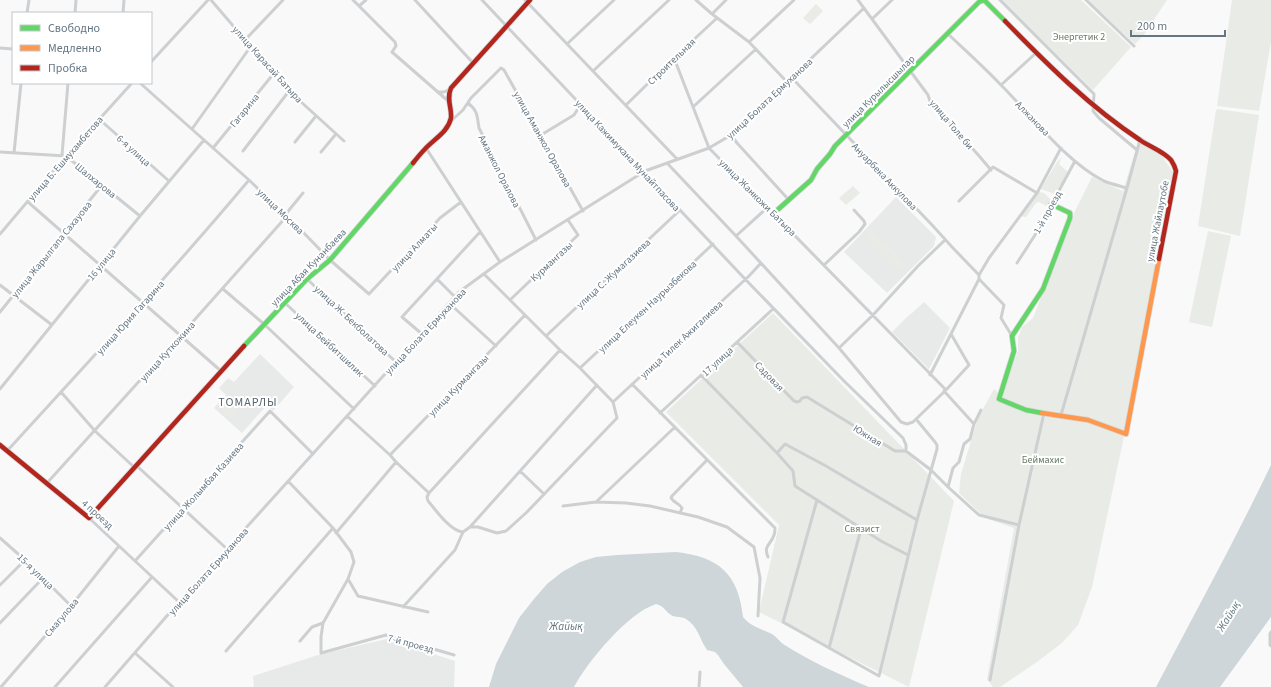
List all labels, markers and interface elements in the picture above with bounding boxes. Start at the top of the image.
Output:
legend [12,12,152,84]
scale bar [1131,12,1225,38]
text: 200 m [1137,18,1167,35]
text: Свободно [48,20,100,37]
street label: улица Карасай Батыра [229,23,306,106]
park label: Энергетик 2 [1053,30,1105,44]
street label: Строительная [644,35,699,88]
text: Медленно [48,40,102,57]
street label: улица Курылысшылар [839,52,918,131]
street label: улица Болата Ермуханова [723,55,816,142]
text: Пробка [48,60,87,77]
street label: улица Аманжол Оралова [510,89,574,190]
street label: Гагарина [227,91,263,130]
street label: улица Кажимукана Мунайтпасова [572,97,683,215]
street label: улица Толе би [926,97,976,153]
street label: Алжанова [1012,98,1053,139]
street label: улица Б. Ешмухамбетова [25,113,107,204]
street label: 6-я улица [113,132,153,170]
street label: Аманжол Оралова [475,133,523,210]
street label: Ануарбека Аккулова [848,140,920,214]
street label: улица Жанкожи Батыра [715,156,799,240]
street label: Шалхарова [72,160,119,202]
street label: улица Жайлаутобе [1143,179,1173,263]
street label: улица Москва [254,186,307,238]
street label: 1-й проезд [1030,188,1066,236]
street label: улица Жарылгапа Сахауова [8,198,95,301]
street label: улица Алматы [389,220,441,275]
street label: улица Абая Кунанбаева [268,226,350,310]
street label: улица С. Жумагазиева [574,236,654,312]
street label: Курмангазы [528,239,576,285]
street label: 16 улица [84,245,119,284]
street label: улица Елеукен Наурызбекова [596,257,700,356]
street label: улица Юрия Гагарина [94,278,168,358]
street label: улица Ж. Бекболатова [311,282,392,359]
street label: улица Болата Ермуханова [382,285,469,378]
street label: улица Тилек Ажигалиева [637,298,726,382]
street label: улица Бейбитшилик [292,309,367,380]
street label: улица Куткожина [137,319,199,385]
street label: 17 улица [699,344,736,380]
street label: улица Курмангазы [425,352,492,420]
street label: Садовая [751,359,787,395]
district label: ТОМАРЛЫ [218,394,278,411]
street label: Южная [850,422,885,450]
street label: улица Жолымбая Казиева [160,440,247,534]
park label: Беймахис [1022,453,1065,467]
street label: 4 проезд [78,497,117,533]
park label: Связист [844,522,880,536]
street label: улица Болата Ермуханова [166,525,252,618]
street label: 15-я улица [14,551,57,593]
street label: Смагулова [41,595,82,640]
water label: Жайық [1213,598,1244,635]
water label: Жайық [548,619,583,634]
street label: 7-й проезд [386,631,436,657]

